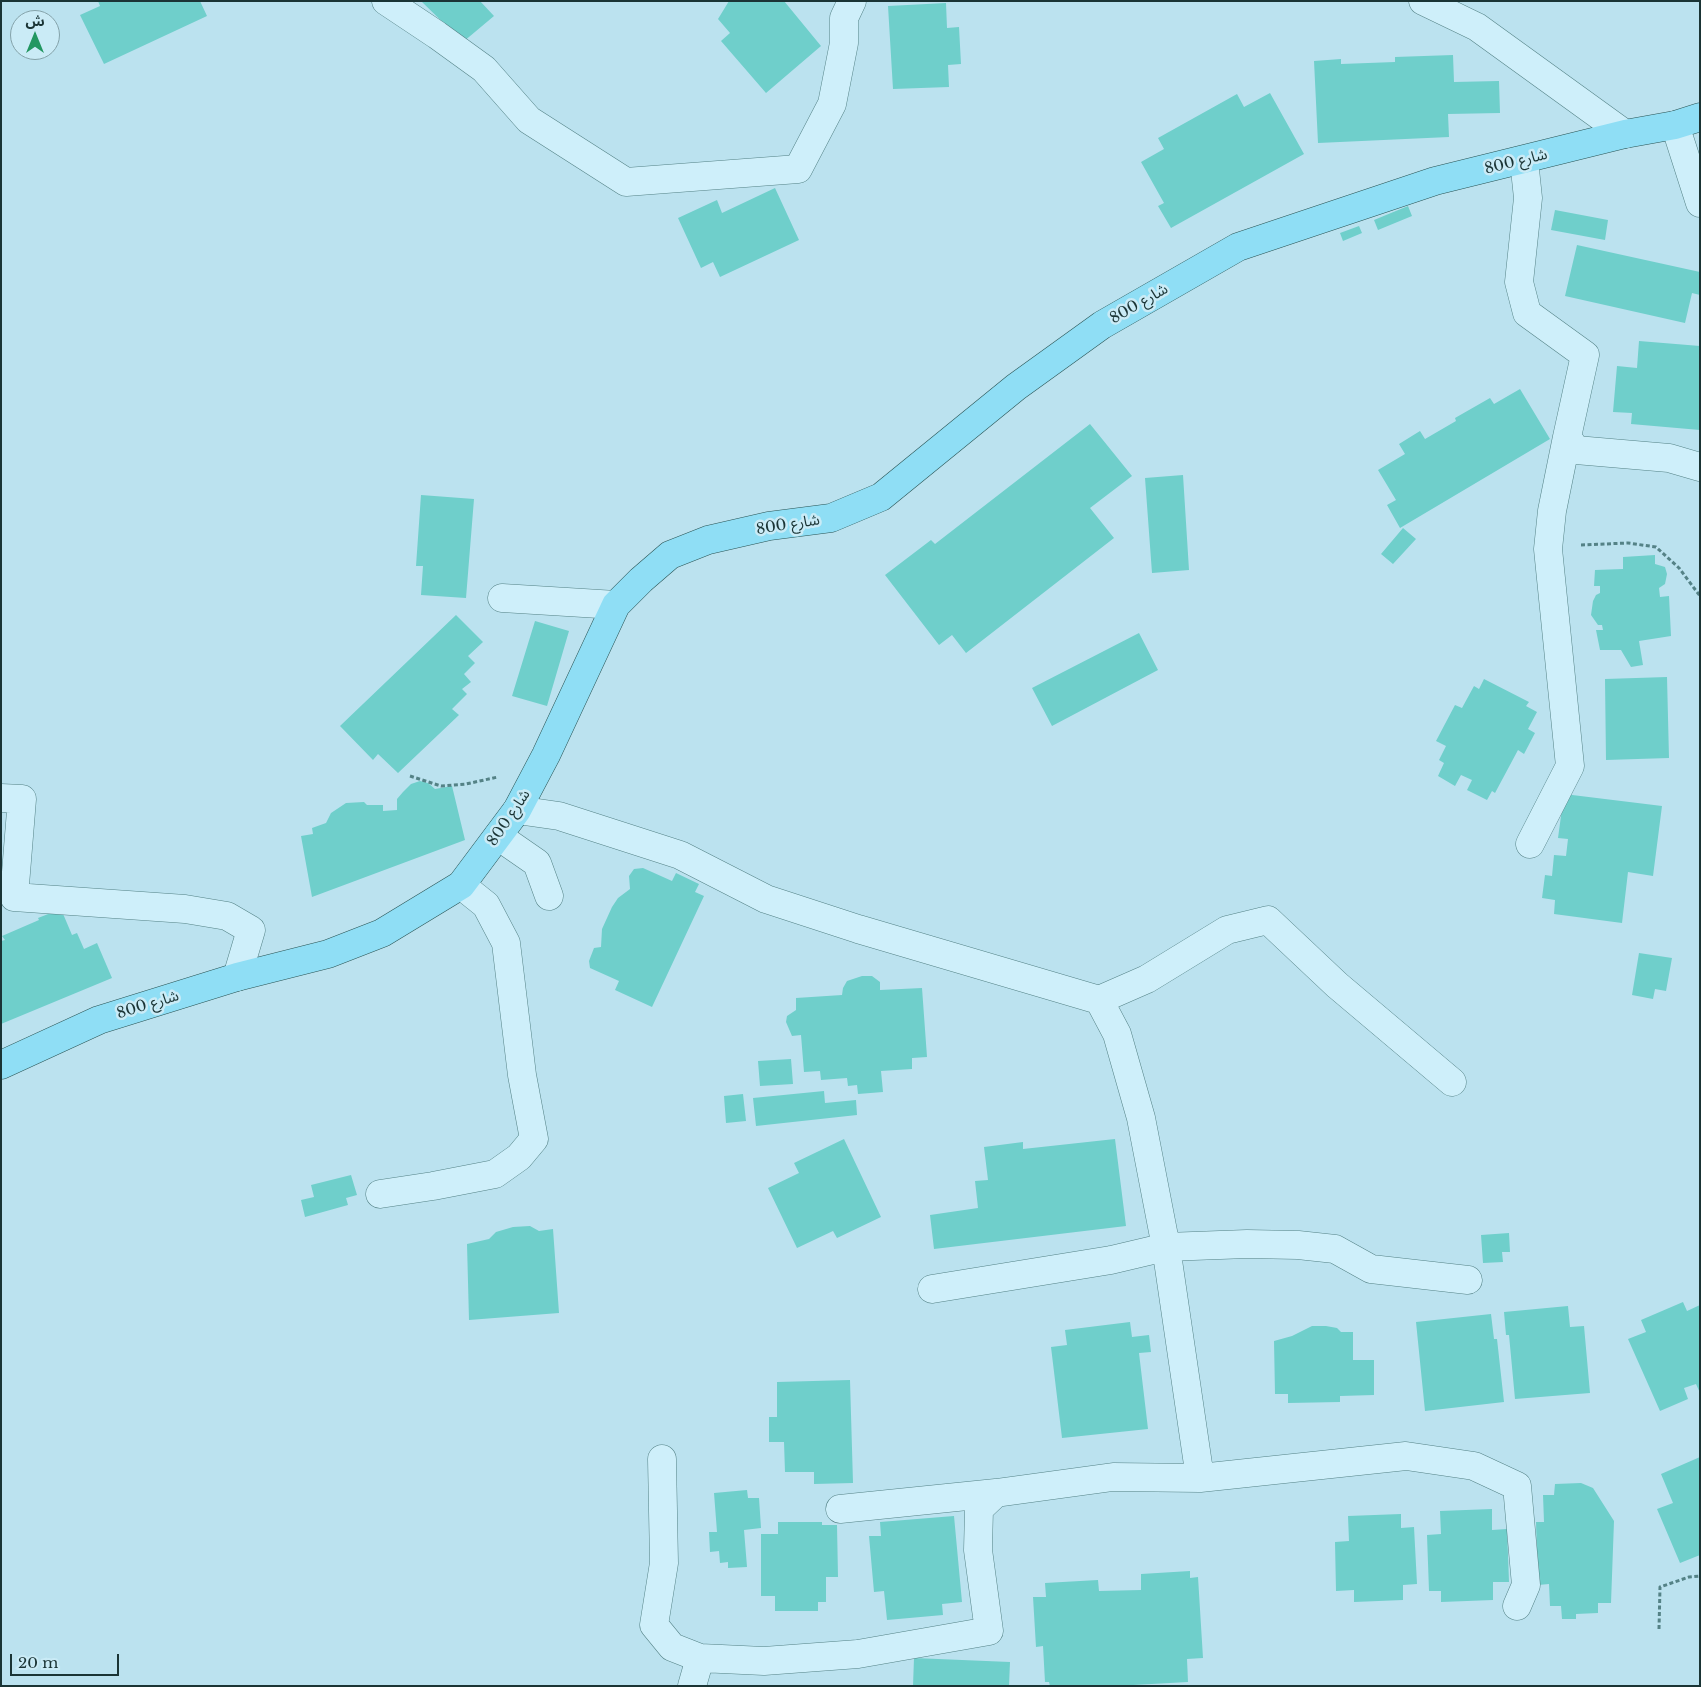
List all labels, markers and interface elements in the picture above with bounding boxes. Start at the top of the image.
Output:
north arrow [10,10,60,60]
text: ش [25,12,45,30]
street label: شارع 800 [1483,146,1549,178]
street label: شارع 800 [1107,280,1171,328]
street label: شارع 800 [755,511,821,539]
street label: شارع 800 [484,786,534,850]
street label: شارع 800 [115,987,181,1023]
scale bar [12,1644,121,1676]
text: 20 m [18,1653,58,1672]

